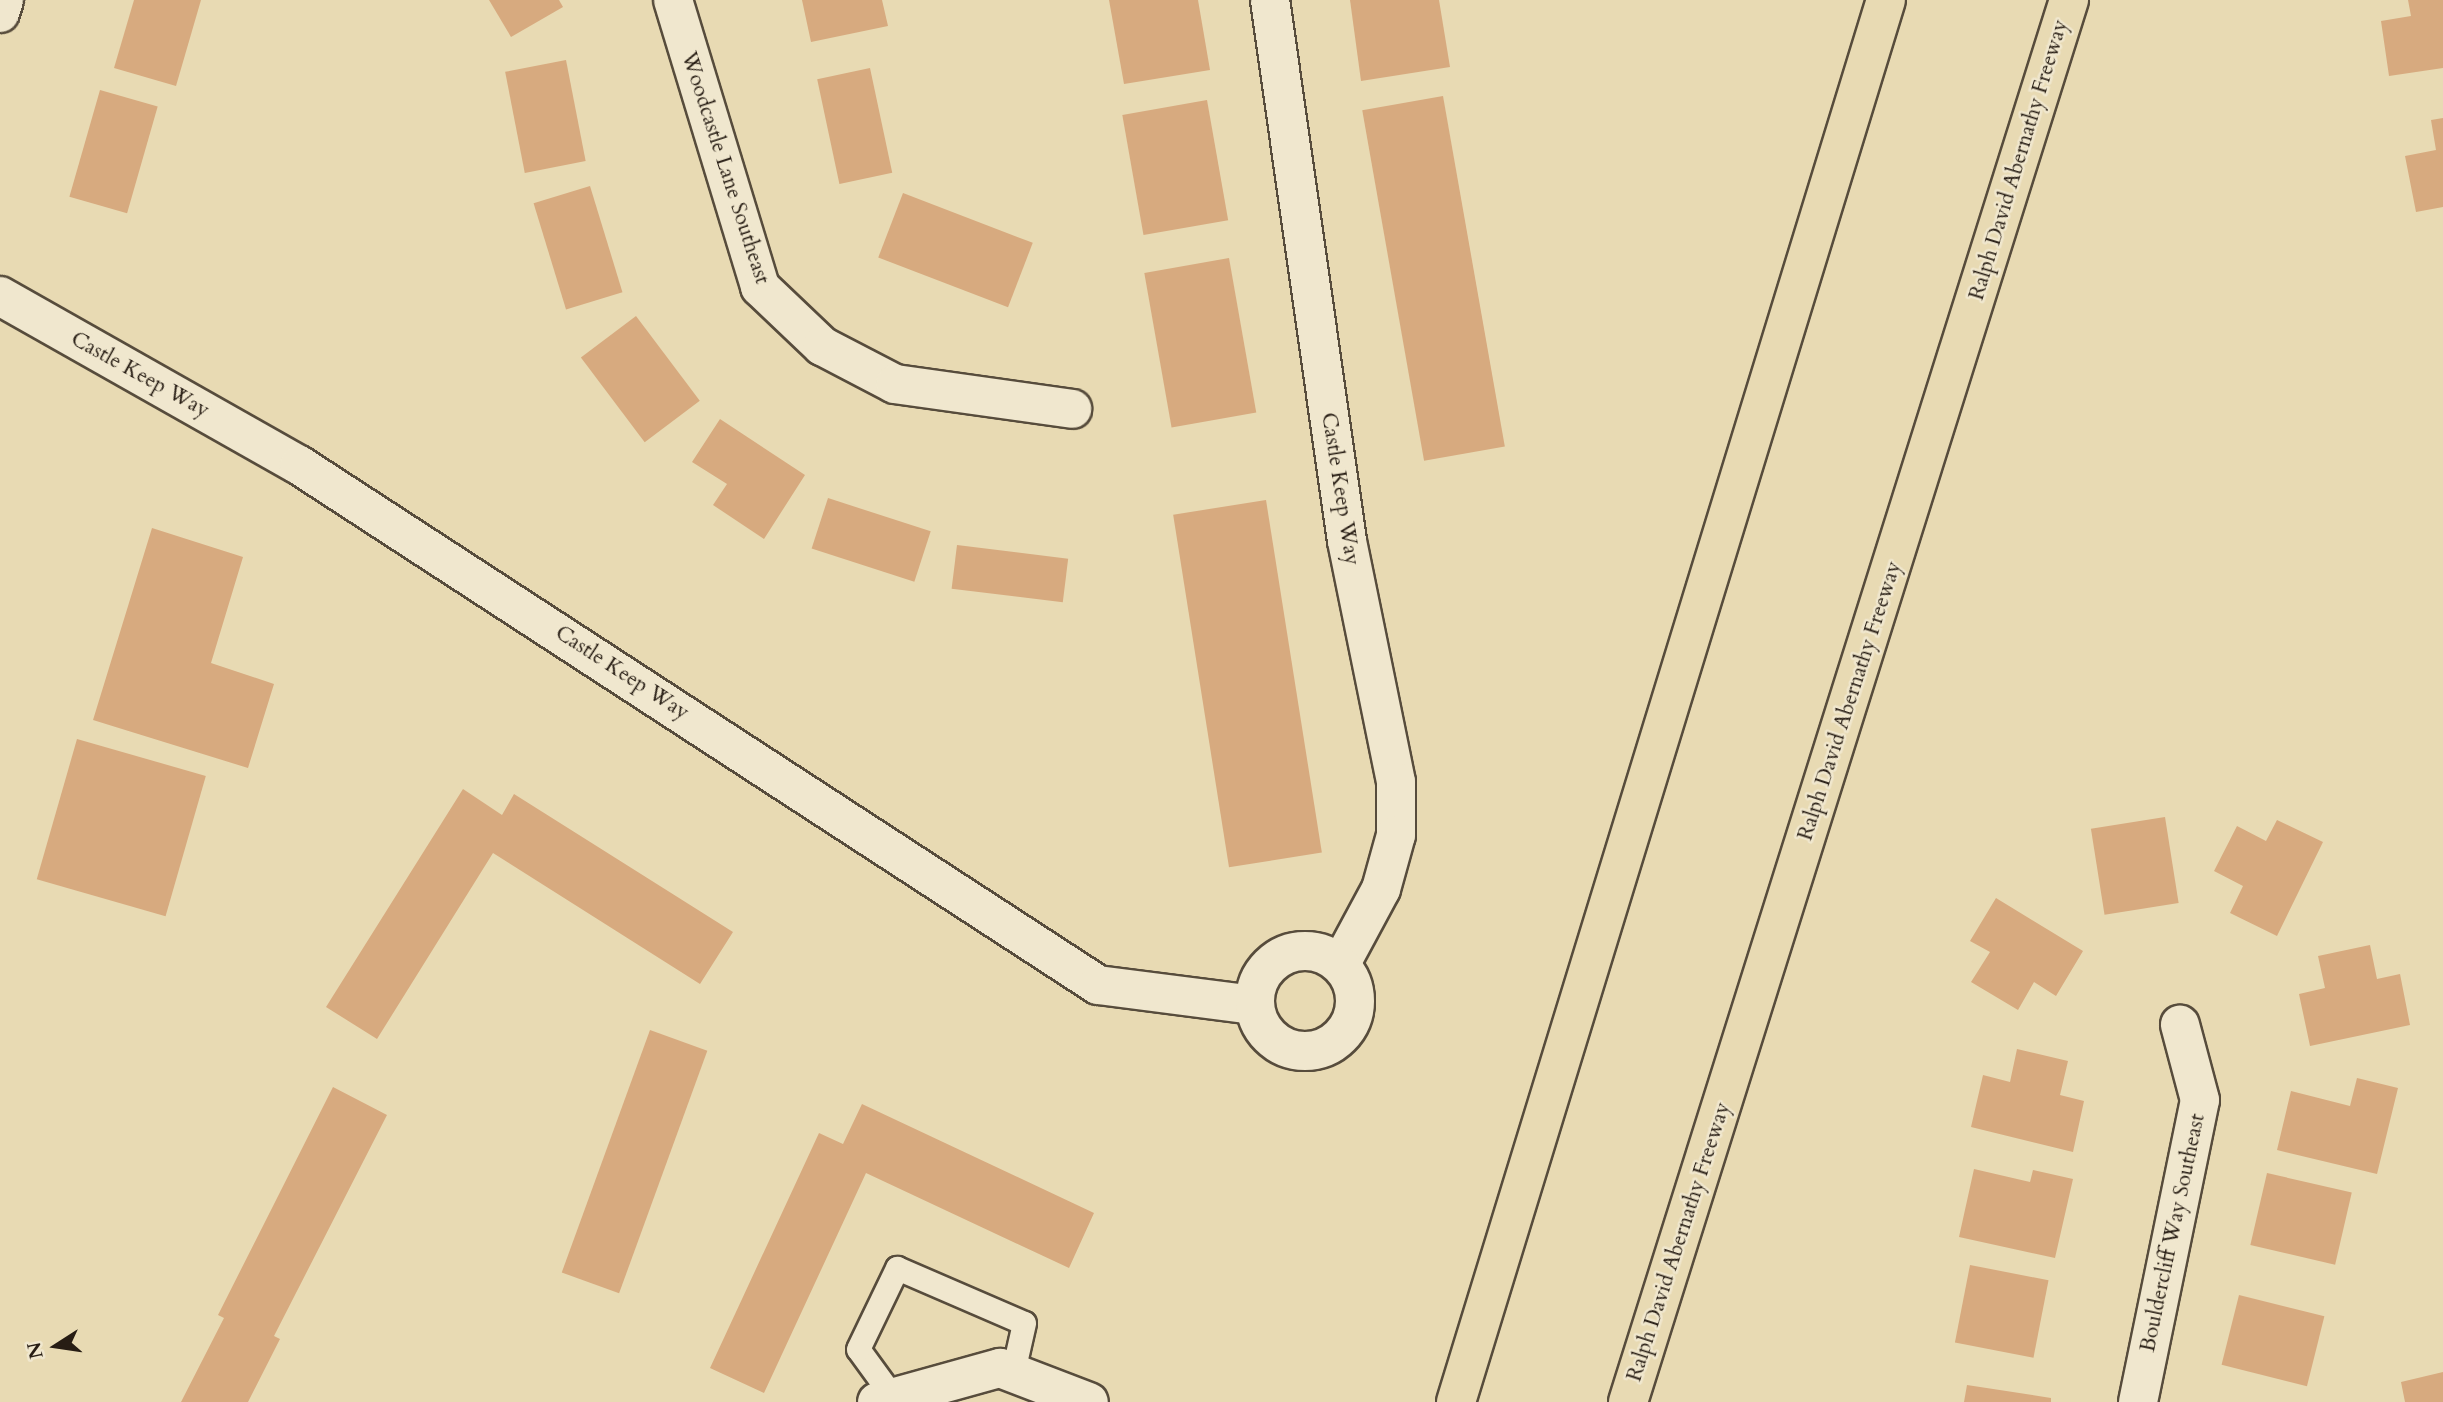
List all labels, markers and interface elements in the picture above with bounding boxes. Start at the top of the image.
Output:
street label: Ralph David Abernathy Freeway [1964,17,2074,303]
street label: Woodcastle Lane Southeast [676,49,774,287]
street label: Castle Keep Way [66,327,214,423]
street label: Castle Keep Way [1315,411,1365,567]
street label: Ralph David Abernathy Freeway [1793,558,1907,844]
street label: Castle Keep Way [550,620,694,726]
street label: Ralph David Abernathy Freeway [1622,1099,1736,1385]
street label: Bouldercliff Way Southeast [2135,1112,2211,1354]
north arrow [21,1311,91,1381]
text: N [21,1340,50,1361]

